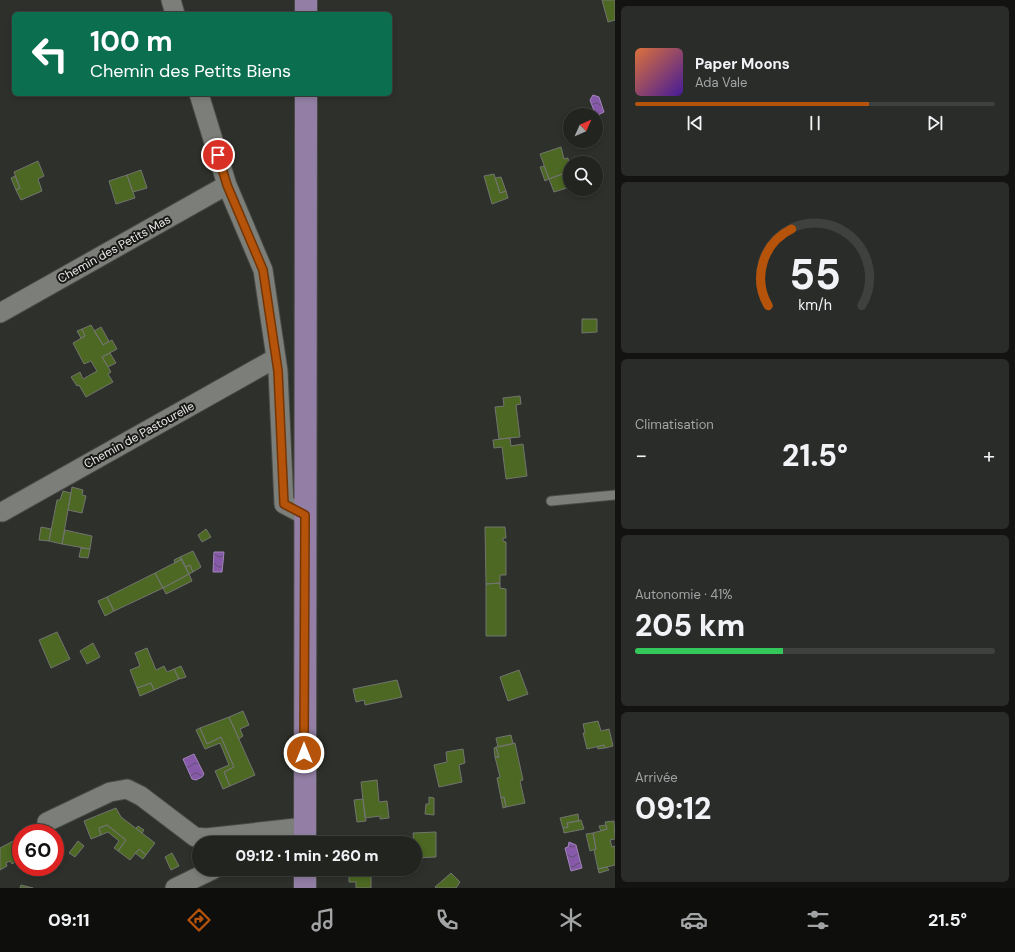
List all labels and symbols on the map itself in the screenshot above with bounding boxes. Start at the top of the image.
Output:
north arrow [563,108,603,148]
pin [201,138,235,172]
street label: Chemin des Petits Mas [55,211,173,287]
street label: Chemin de Pastourelle [81,398,197,472]
position arrow [283,732,325,774]
speed limit sign: 60 [12,824,64,876]

